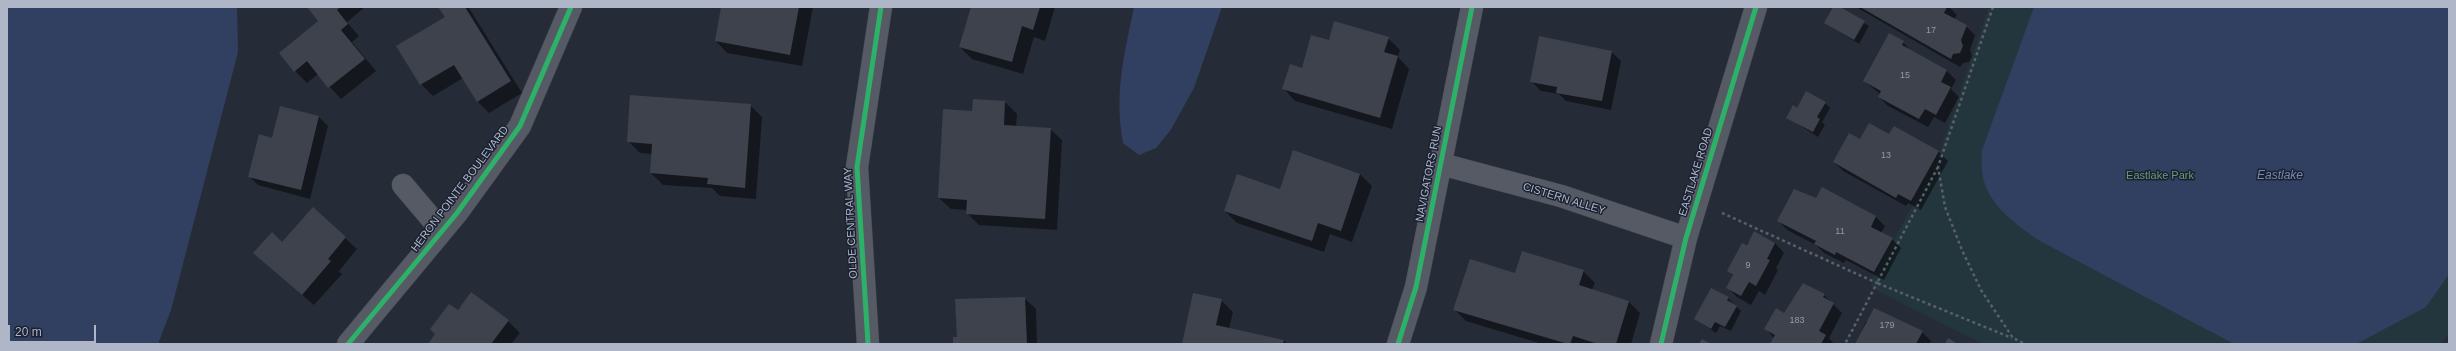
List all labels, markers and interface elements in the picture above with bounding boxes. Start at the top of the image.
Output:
house number: 17 [1926,26,1936,36]
house number: 15 [1900,71,1910,81]
street label: HERON POINTE BOULEVARD [408,124,512,254]
street label: NAVIGATORS RUN [1413,125,1445,223]
street label: EASTLAKE ROAD [1676,126,1716,218]
house number: 13 [1881,151,1891,161]
street label: OLDE CENTRAL WAY [841,167,861,279]
park label: Eastlake Park [2126,169,2194,183]
water label: Eastlake [2257,169,2303,183]
street label: CISTERN ALLEY [1521,180,1607,218]
house number: 11 [1835,227,1845,237]
house number: 9 [1745,261,1751,271]
house number: 183 [1789,316,1805,326]
scale bar [10,317,98,343]
house number: 179 [1879,321,1895,331]
text: 20 m [15,325,42,339]

